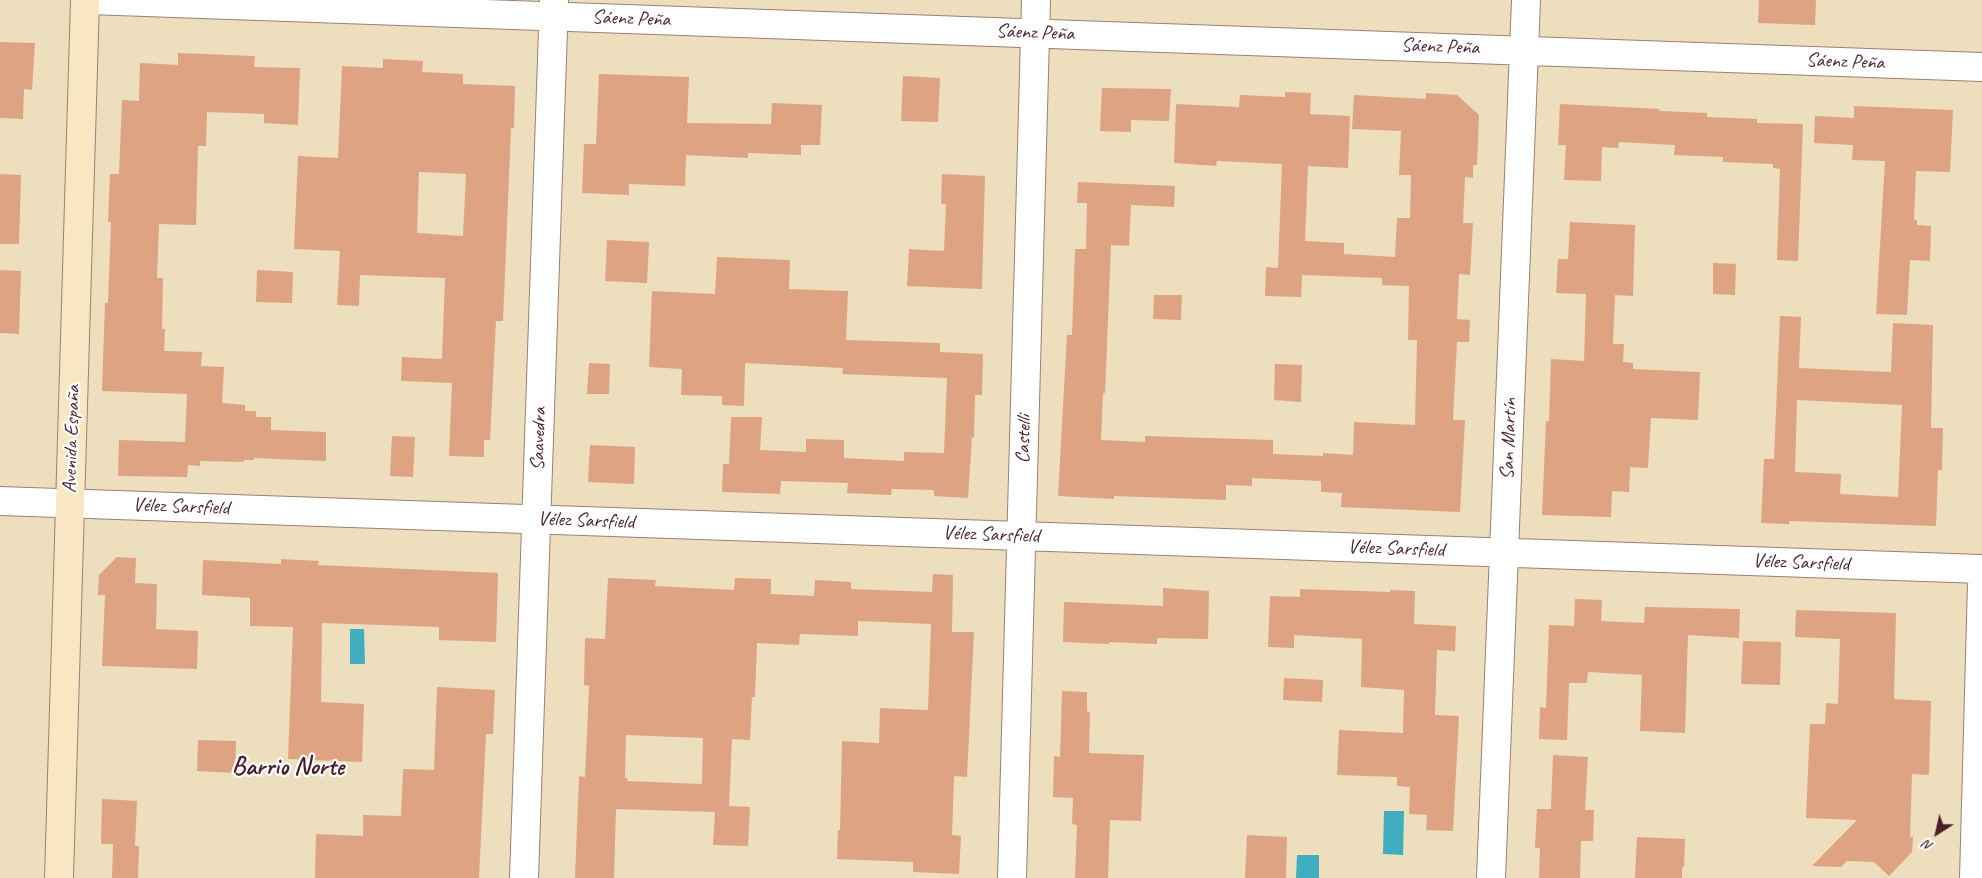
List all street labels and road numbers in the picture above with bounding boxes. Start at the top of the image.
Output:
street label: Sáenz Peña [591,6,671,32]
street label: Sáenz Peña [995,20,1075,46]
street label: Sáenz Peña [1400,34,1480,60]
street label: Sáenz Peña [1805,49,1885,75]
street label: Avenida España [58,385,86,493]
street label: San Martín [1496,398,1522,480]
street label: Saavedra [526,407,552,471]
street label: Castelli [1011,414,1037,464]
street label: Vélez Sarsfield [132,493,230,521]
street label: Vélez Sarsfield [537,507,635,535]
street label: Vélez Sarsfield [942,521,1040,549]
street label: Vélez Sarsfield [1347,535,1445,563]
street label: Vélez Sarsfield [1752,549,1850,577]

